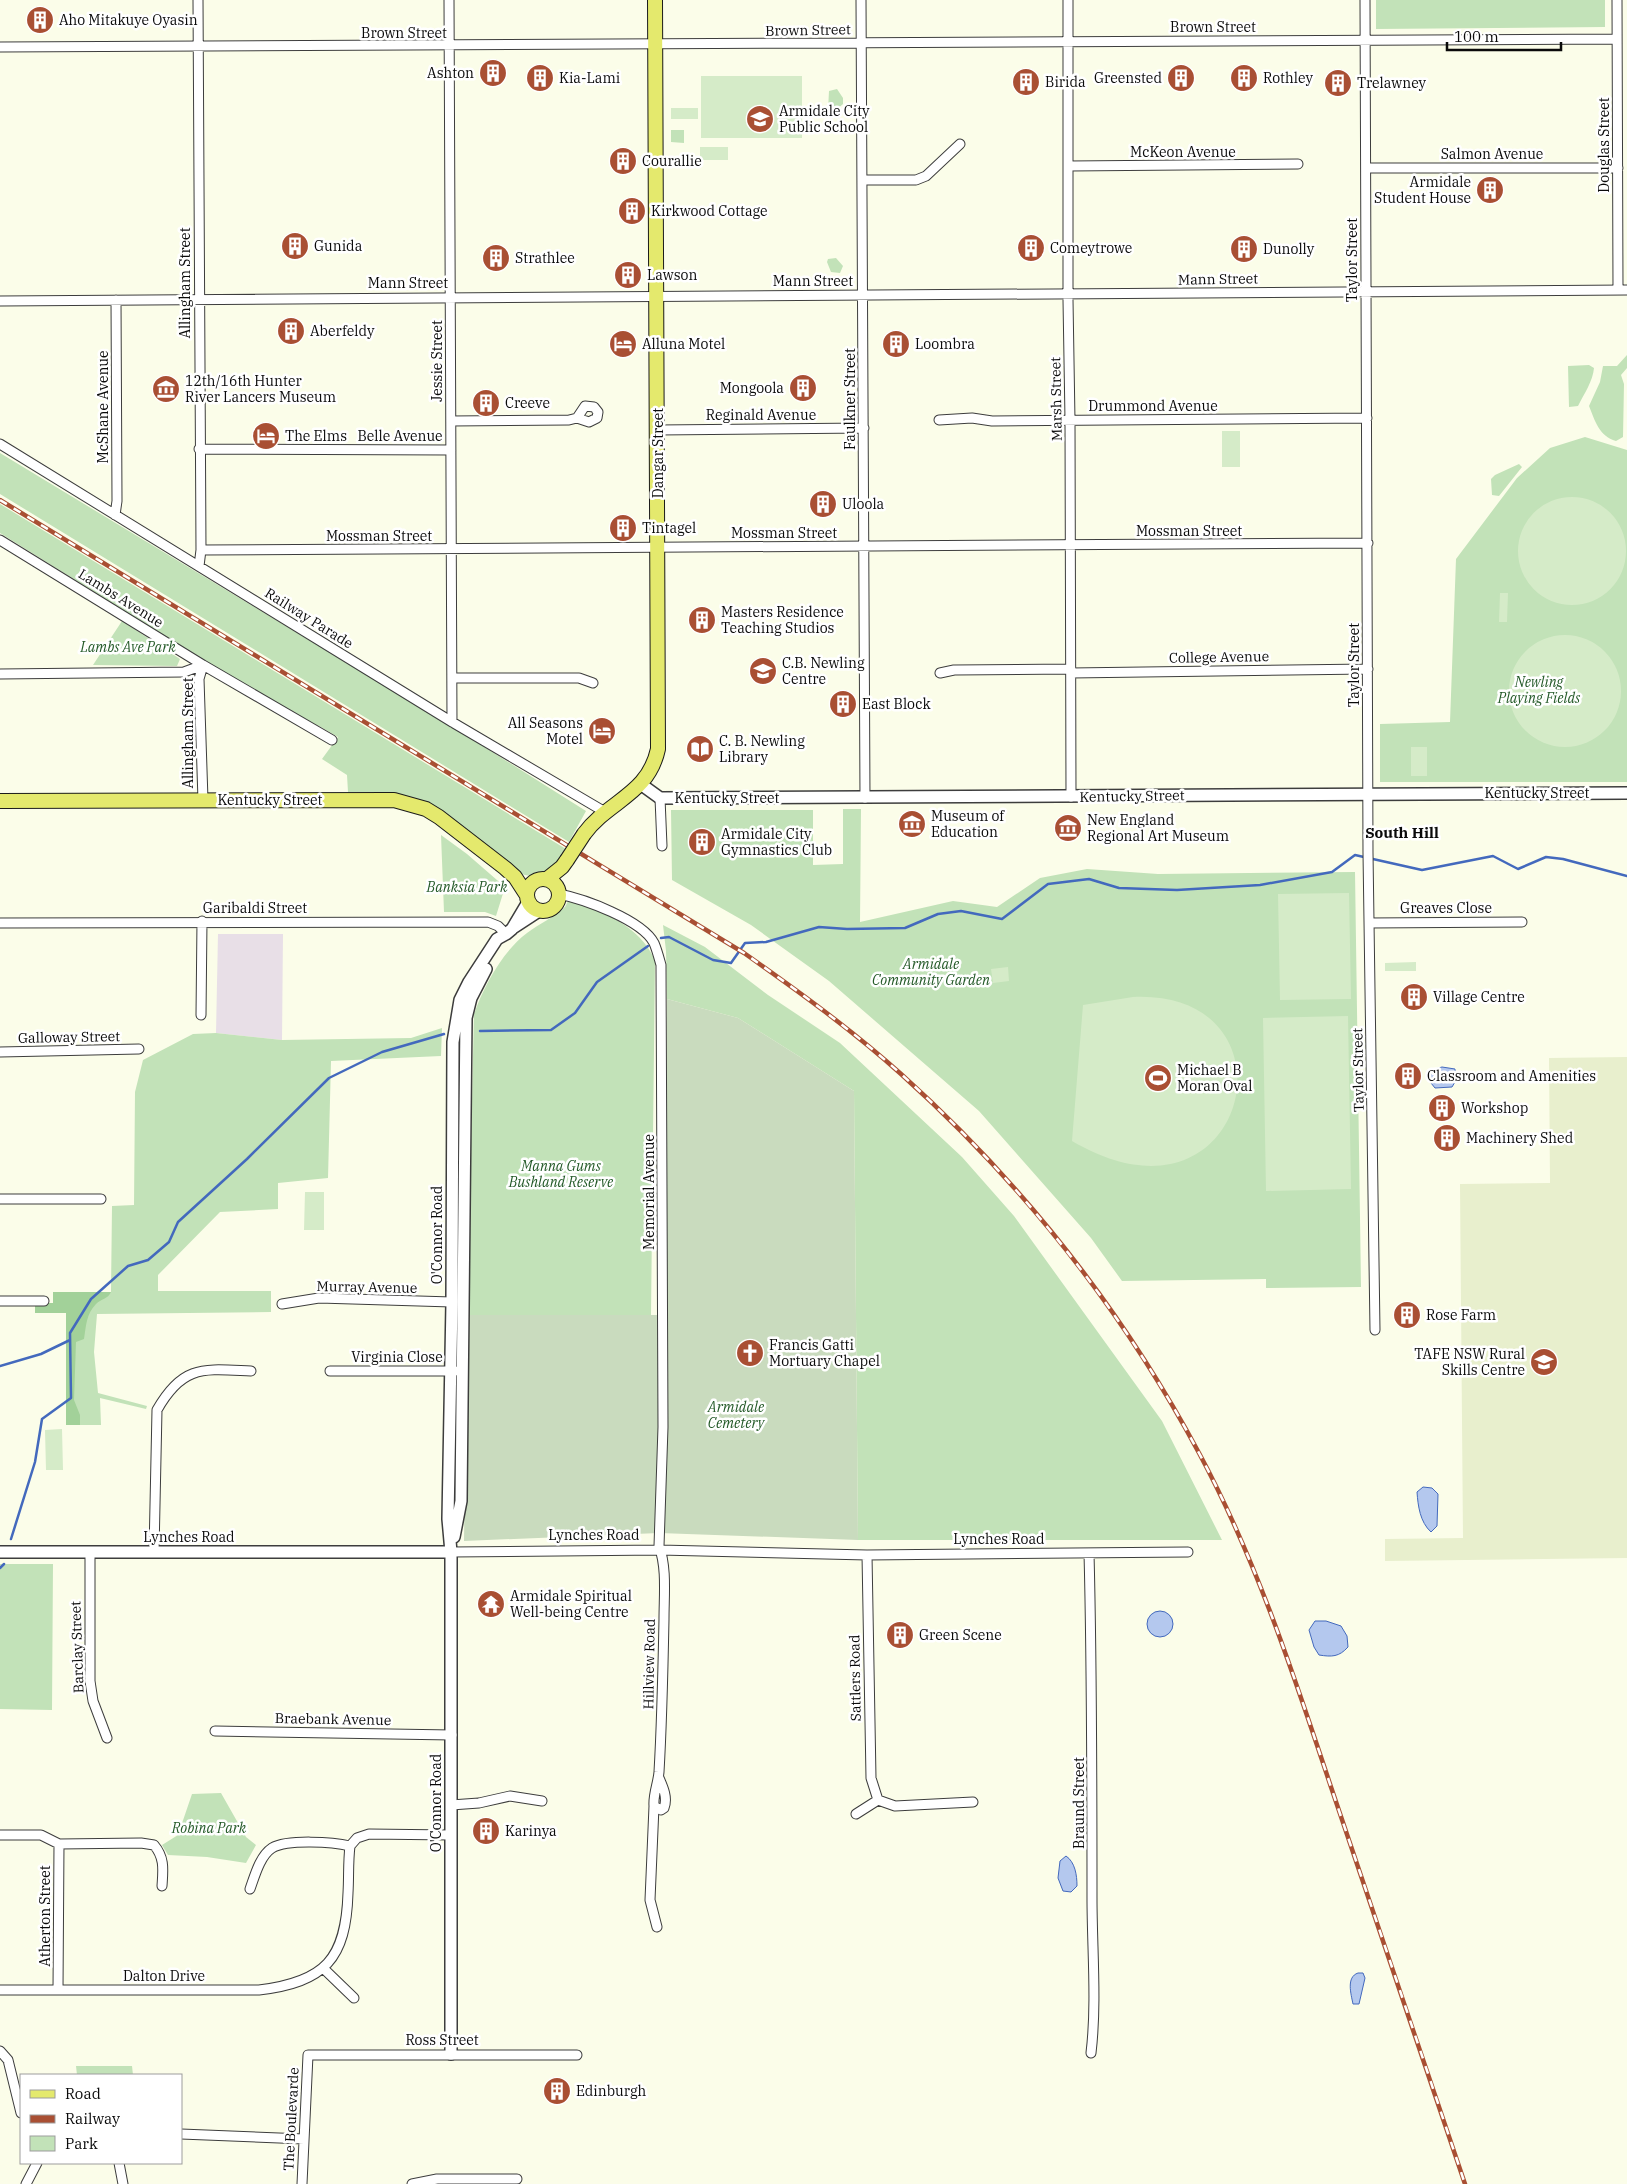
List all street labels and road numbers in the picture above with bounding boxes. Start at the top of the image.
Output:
street label: Brown Street [1170,18,1256,36]
street label: Brown Street [765,20,851,40]
street label: Brown Street [361,24,447,42]
street label: Douglas Street [1595,97,1613,193]
street label: McKeon Avenue [1130,143,1236,161]
street label: Salmon Avenue [1441,145,1543,163]
street label: Taylor Street [1343,218,1361,302]
street label: Allingham Street [176,227,194,339]
street label: Mann Street [1178,269,1258,289]
street label: Mann Street [773,272,853,290]
street label: Mann Street [368,274,448,292]
street label: Jessie Street [428,320,446,402]
street label: Faulkner Street [841,348,859,450]
street label: McShane Avenue [94,350,112,464]
street label: Marsh Street [1046,357,1066,441]
street label: Drummond Avenue [1088,397,1218,415]
street label: Reginald Avenue [706,406,816,424]
street label: Dangar Street [649,408,667,498]
street label: Belle Avenue [357,427,443,445]
street label: Mossman Street [1136,522,1242,540]
street label: Mossman Street [731,524,837,542]
street label: Mossman Street [326,527,432,545]
street label: Lambs Avenue [75,565,167,631]
street label: Railway Parade [262,584,356,652]
street label: Taylor Street [1345,623,1363,707]
street label: College Avenue [1169,647,1269,667]
street label: Allingham Street [179,677,197,789]
street label: Kentucky Street [1484,784,1590,802]
street label: Kentucky Street [1079,786,1185,806]
street label: Kentucky Street [674,789,780,807]
street label: Kentucky Street [217,791,323,809]
street label: Garibaldi Street [203,899,307,917]
street label: Greaves Close [1400,899,1492,917]
street label: Galloway Street [18,1027,120,1047]
street label: Taylor Street [1348,1028,1368,1112]
street label: Memorial Avenue [640,1134,658,1250]
street label: O'Connor Road [428,1185,446,1284]
street label: Murray Avenue [316,1277,418,1297]
street label: Virginia Close [351,1348,443,1366]
street label: Lynches Road [548,1526,640,1544]
street label: Lynches Road [143,1528,235,1546]
street label: Lynches Road [953,1530,1045,1548]
street label: Barclay Street [66,1601,88,1693]
street label: Hillview Road [639,1618,659,1710]
street label: Sattlers Road [845,1634,865,1722]
street label: Braebank Avenue [275,1709,391,1729]
street label: O'Connor Road [427,1753,445,1852]
street label: Braund Street [1070,1757,1088,1849]
street label: Atherton Street [36,1865,54,1967]
street label: Dalton Drive [123,1967,205,1985]
street label: Ross Street [405,2031,479,2049]
street label: The Boulevarde [279,2067,303,2171]

